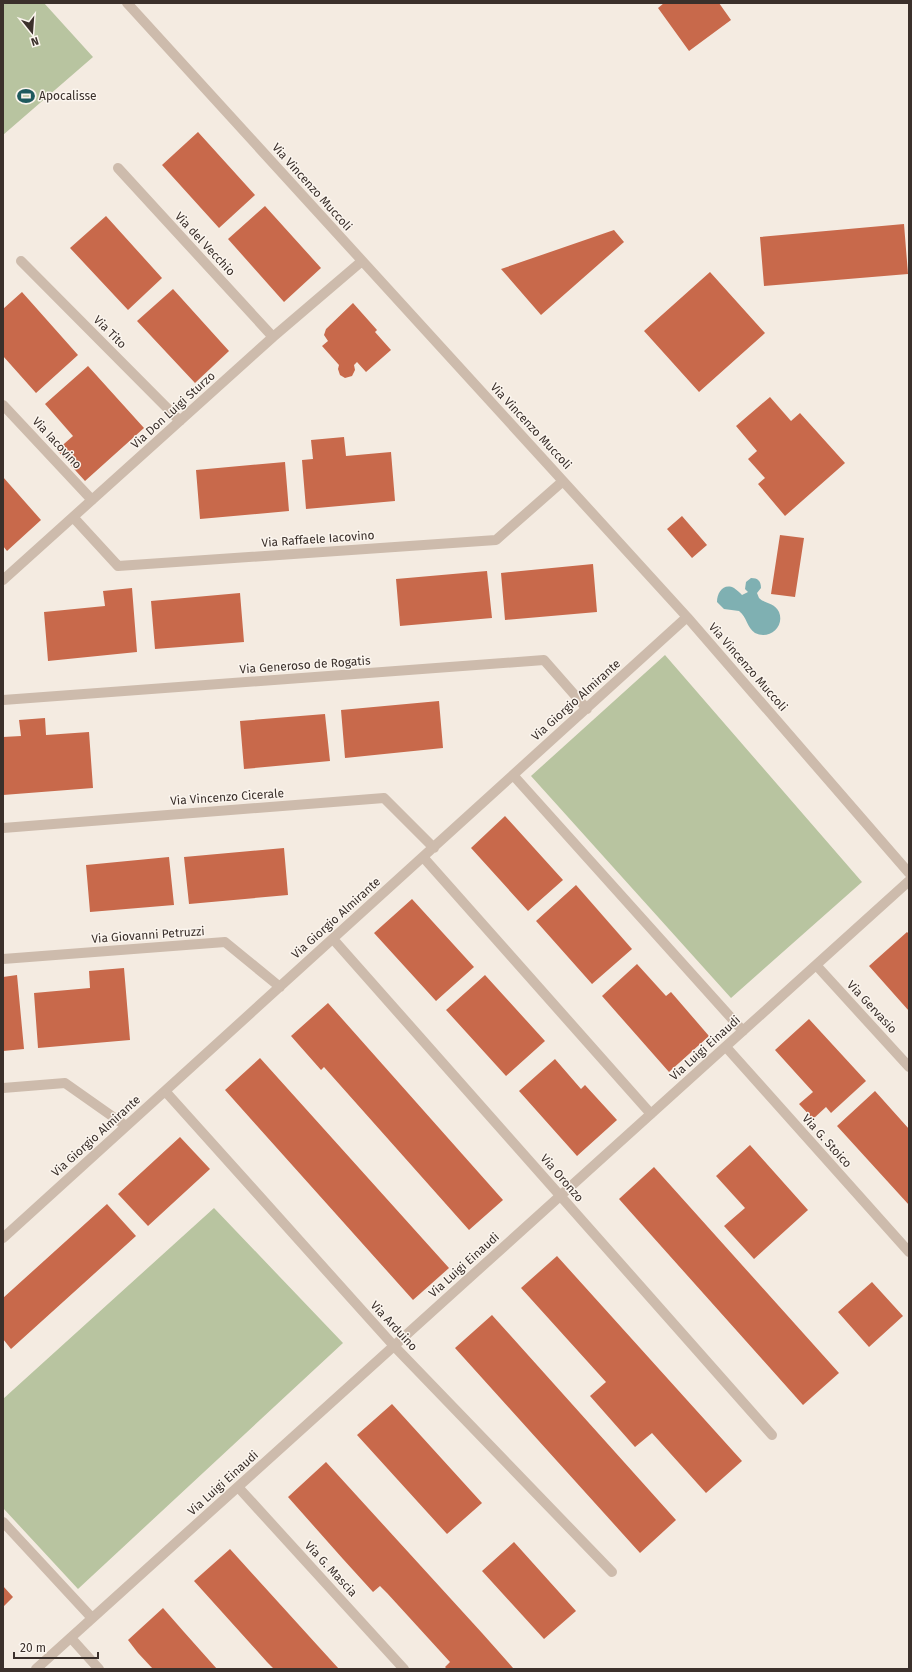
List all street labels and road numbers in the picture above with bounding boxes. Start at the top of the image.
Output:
street label: Via Vincenzo Muccoli [269,141,355,233]
street label: Via del Vecchio [172,209,238,279]
street label: Via Tito [91,313,129,351]
street label: Via Don Luigi Sturzo [128,369,218,451]
street label: Via Vincenzo Muccoli [488,380,574,472]
street label: Via Iacovino [30,414,84,472]
street label: Via Raffaele Iacovino [261,528,375,550]
street label: Via Vincenzo Muccoli [706,620,790,714]
street label: Via Generoso de Rogatis [239,653,371,677]
street label: Via Giorgio Almirante [529,656,623,744]
street label: Via Vincenzo Cicerale [170,786,284,808]
street label: Via Giorgio Almirante [289,874,383,962]
street label: Via Giovanni Petruzzi [91,924,205,946]
street label: Via Gervasio [844,978,900,1036]
street label: Via Luigi Einaudi [667,1013,743,1083]
street label: Via Giorgio Almirante [49,1092,143,1180]
street label: Via G. Stoico [799,1111,855,1171]
street label: Via Oronzo [538,1151,586,1205]
street label: Via Luigi Einaudi [426,1230,502,1300]
street label: Via Arduino [368,1298,420,1354]
street label: Via Luigi Einaudi [185,1448,261,1518]
street label: Via G. Mascia [302,1538,360,1600]

